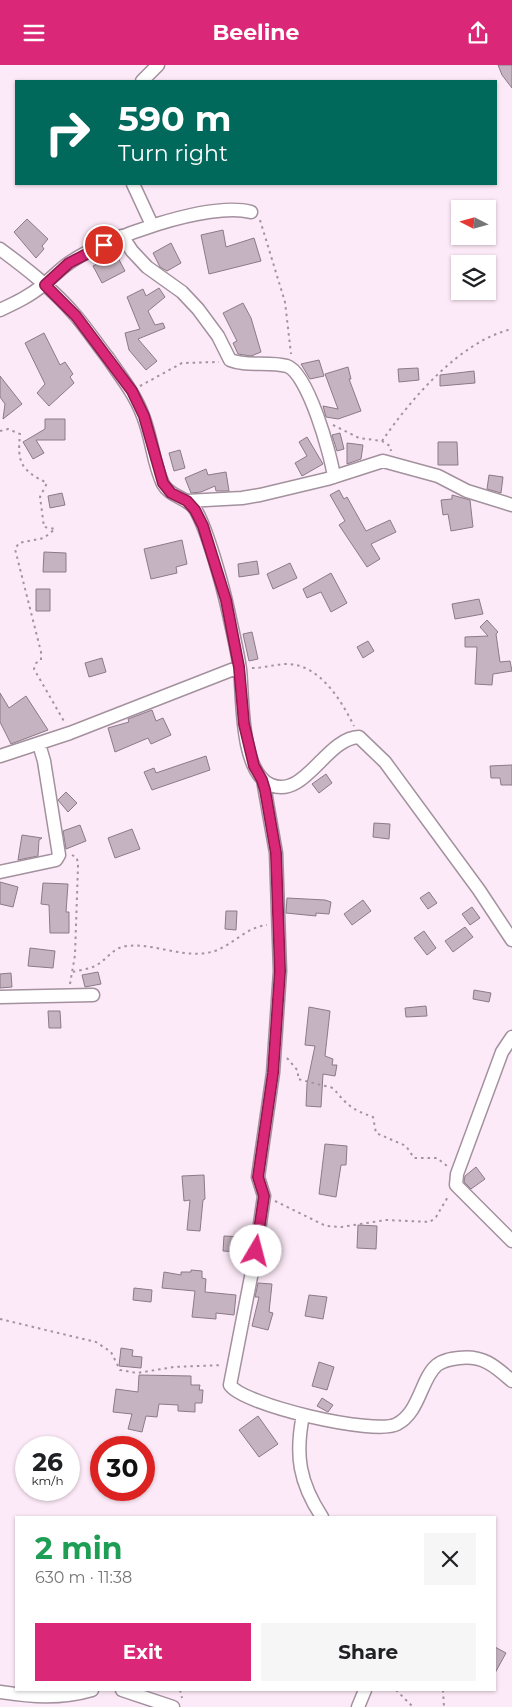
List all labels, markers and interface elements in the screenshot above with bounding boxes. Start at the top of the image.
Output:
icon: menu [20,19,48,47]
text: Beeline [212,19,300,46]
icon: share [464,19,492,47]
text: 590 m [118,97,232,140]
icon: right [35,100,100,165]
text: Turn right [118,140,228,167]
north arrow [451,200,496,245]
map controls [451,200,496,300]
pin [83,224,125,266]
icon: arrive [90,231,118,259]
button: layers [451,255,496,300]
position arrow [229,1224,281,1276]
speed limit sign: 30 [90,1436,155,1501]
text: 26 [32,1447,63,1477]
text: km/h [31,1473,64,1488]
text: 2 min [35,1530,122,1567]
button: close [424,1533,476,1585]
text: 630 m · 11:38 [35,1568,132,1587]
button: Exit [35,1623,251,1681]
button: Share [261,1623,476,1681]

